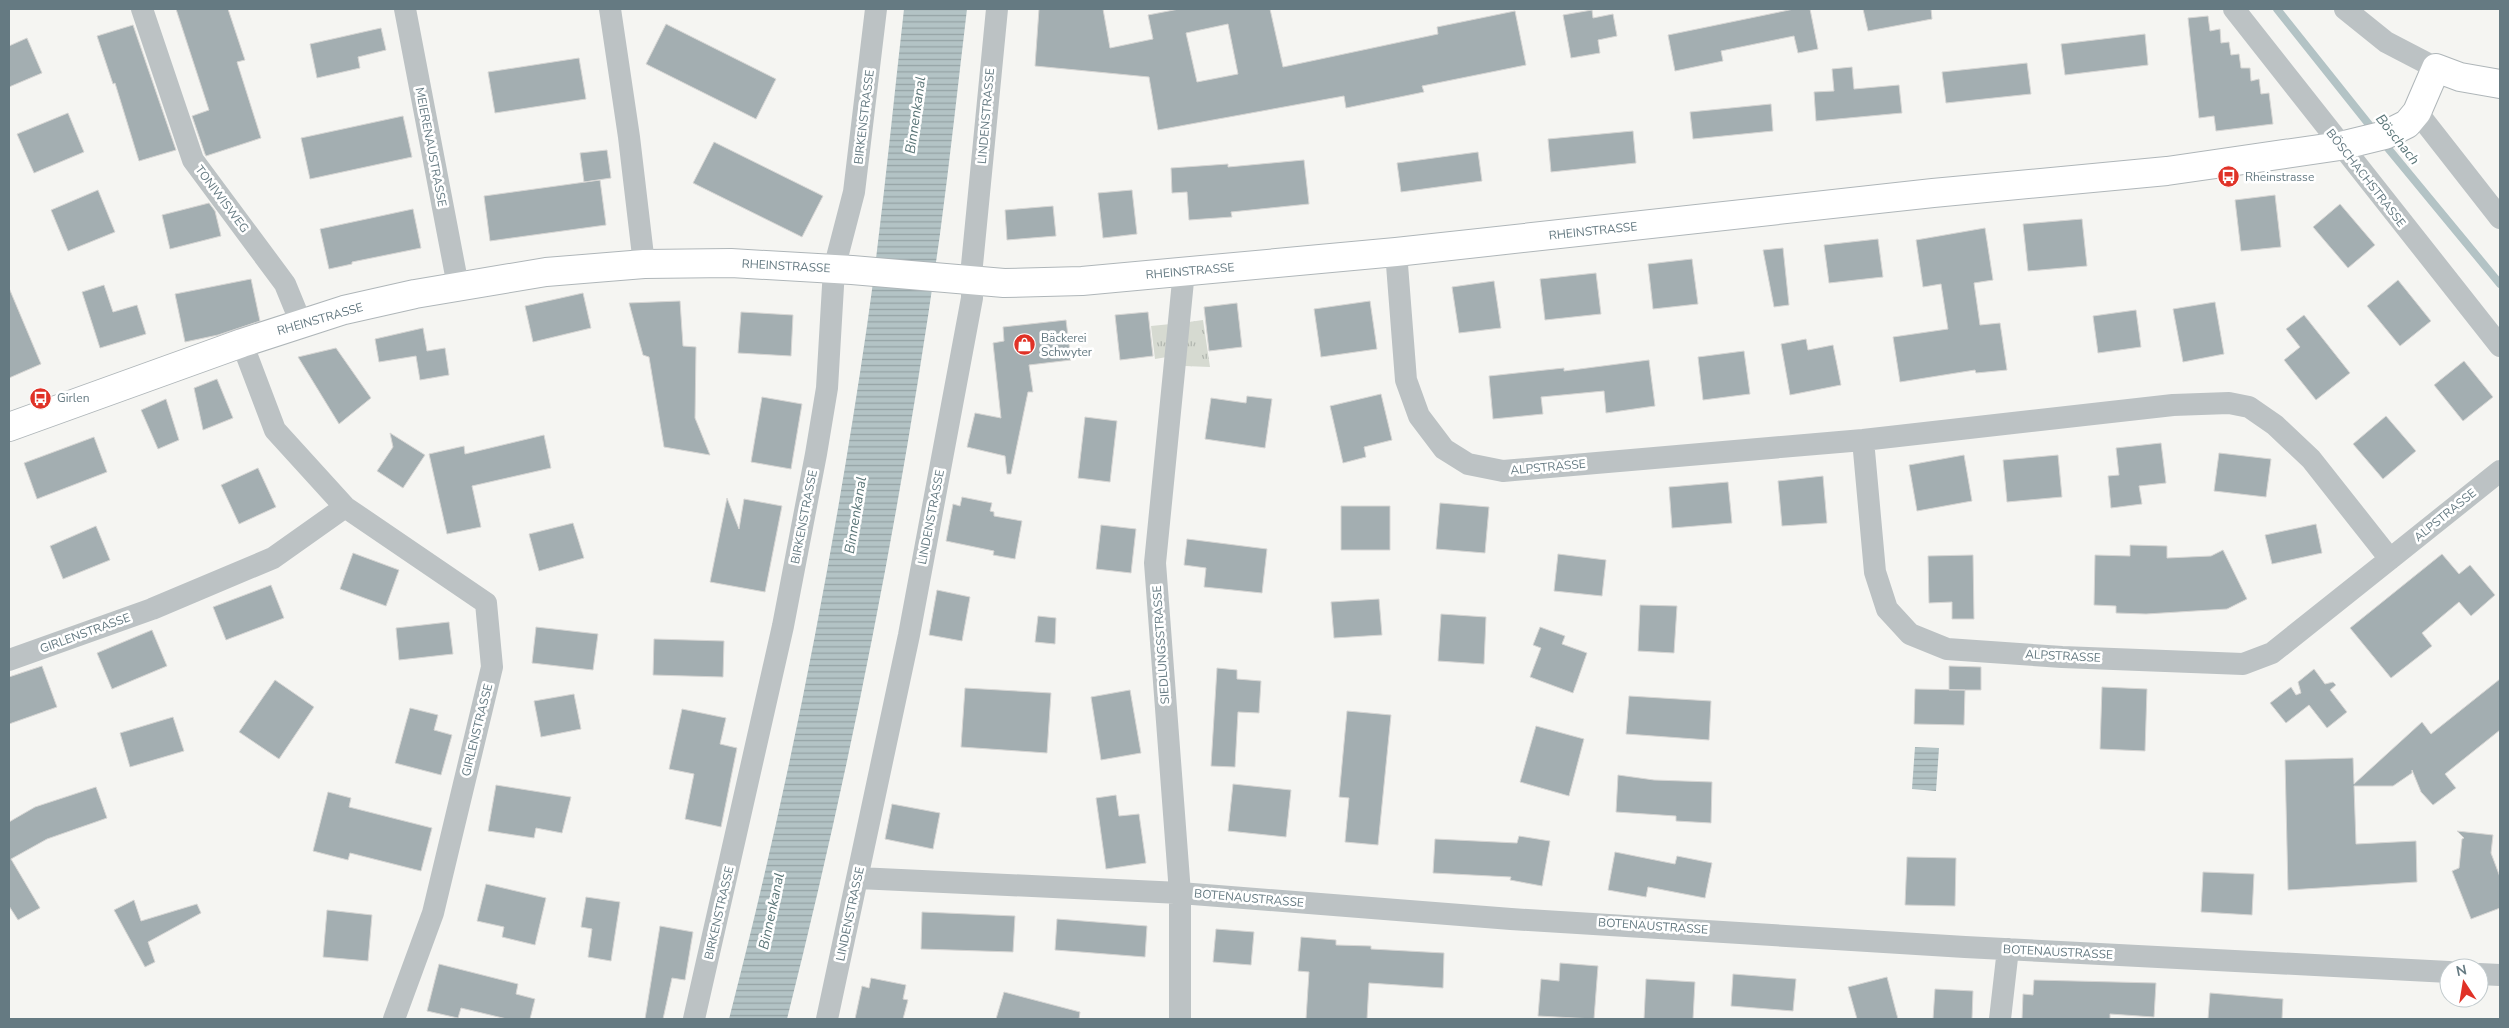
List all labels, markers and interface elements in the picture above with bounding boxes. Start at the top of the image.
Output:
street label: LINDENSTRASSE [974,67,998,165]
street label: BIRKENSTRASSE [850,69,878,165]
water label: Binnenkanal [901,75,930,155]
street label: MEIERENAUSTRASSE [412,86,450,208]
water label: Böschach [2371,110,2424,169]
street label: BÖSCHACHSTRASSE [2323,126,2409,230]
street label: TONIWISWEG [191,162,253,236]
bus stop icon: Rheinstrasse [2217,165,2241,189]
place label: Rheinstrasse [2245,169,2314,185]
street label: RHEINSTRASSE [1548,218,1638,244]
street label: RHEINSTRASSE [741,256,831,276]
street label: RHEINSTRASSE [1145,259,1235,283]
street label: RHEINSTRASSE [275,299,365,339]
place label: Bäckerei Schwyter [1041,330,1093,360]
shop icon: Bäckerei Schwyter [1013,333,1037,357]
bus stop icon: Girlen [29,386,53,410]
place label: Girlen [57,390,89,406]
street label: ALPSTRASSE [1510,456,1586,478]
street label: LINDENSTRASSE [914,468,948,566]
street label: BIRKENSTRASSE [787,469,821,565]
water label: Binnenkanal [840,475,871,555]
street label: ALPSTRASSE [2411,485,2479,545]
street label: SIEDLUNGSSTRASSE [1149,585,1173,705]
street label: GIRLENSTRASSE [38,609,132,657]
street label: ALPSTRASSE [2025,646,2101,666]
street label: GIRLENSTRASSE [458,682,496,778]
street label: BIRKENSTRASSE [700,865,738,961]
street label: LINDENSTRASSE [832,865,868,963]
water label: Binnenkanal [754,871,789,951]
street label: BOTENAUSTRASSE [1193,885,1305,911]
street label: BOTENAUSTRASSE [1598,914,1708,938]
street label: BOTENAUSTRASSE [2003,941,2113,963]
north arrow [2439,958,2489,1008]
text: N [2454,960,2469,981]

